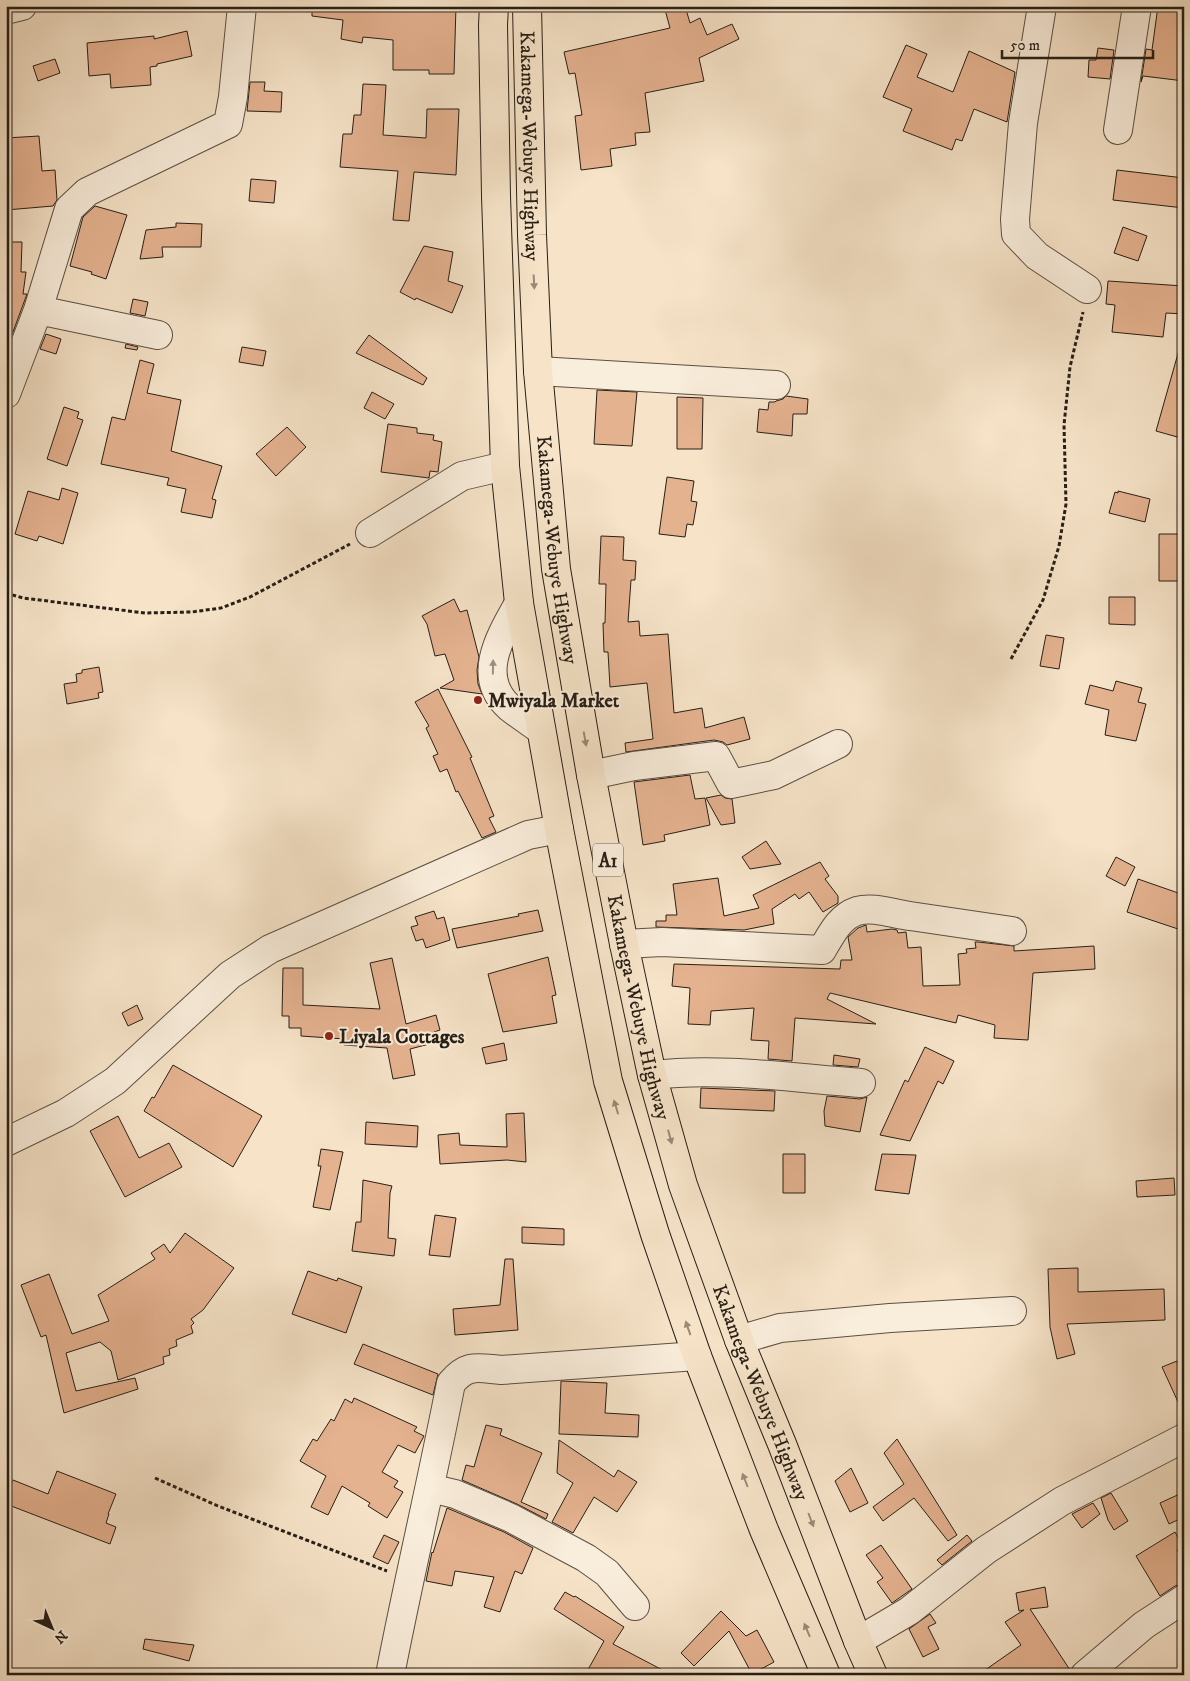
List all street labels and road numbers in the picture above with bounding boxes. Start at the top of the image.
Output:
street label: Kakamega-Webuye Highway [514,31,544,262]
street label: Kakamega-Webuye Highway [530,434,583,667]
road number: A1 [593,844,623,876]
street label: Kakamega-Webuye Highway [601,893,675,1124]
street label: Kakamega-Webuye Highway [706,1281,814,1505]

